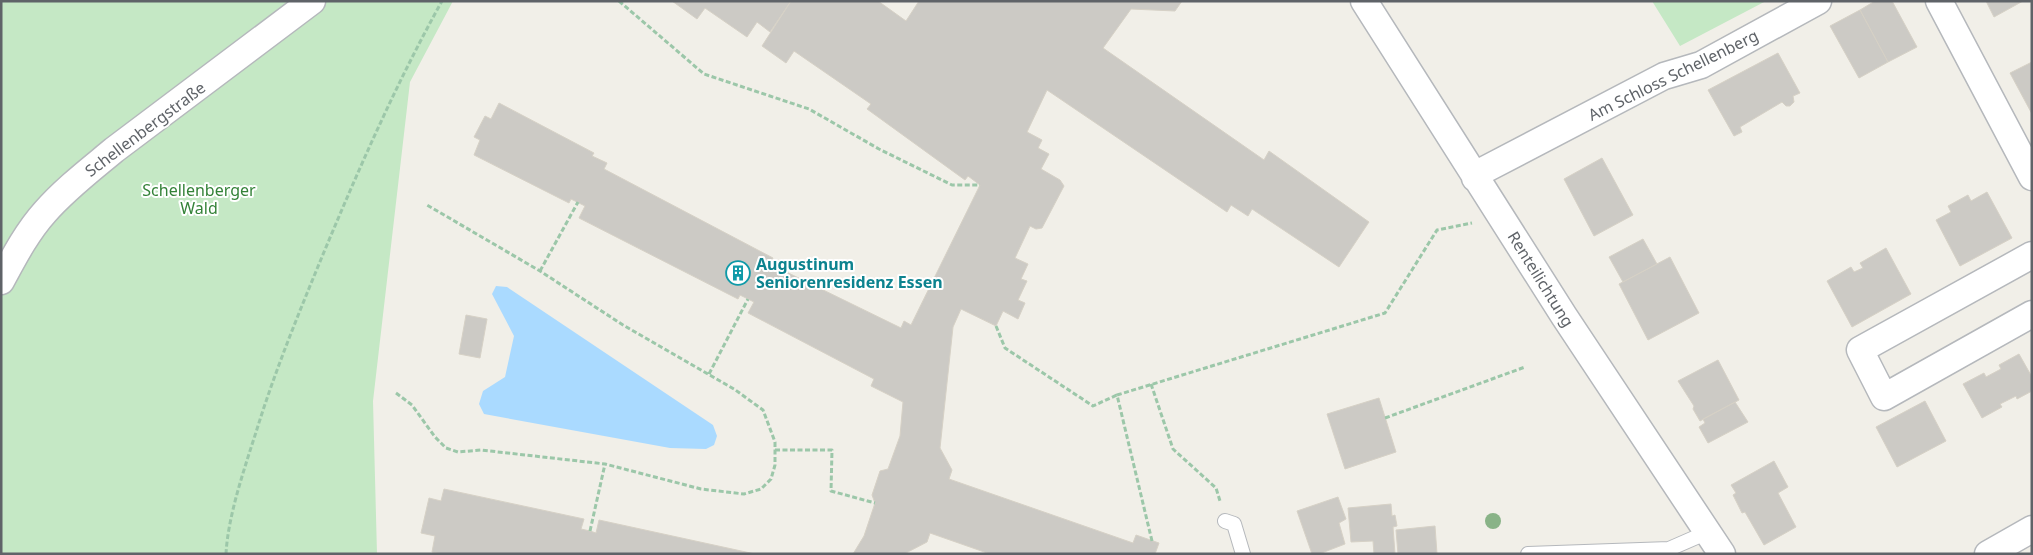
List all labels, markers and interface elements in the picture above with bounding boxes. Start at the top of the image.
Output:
street label: Am Schloss Schellenberg [1584,24,1762,126]
street label: Schellenbergstraße [80,76,210,182]
park label: Schellenberger Wald [142,179,256,219]
street label: Renteilichtung [1503,227,1579,331]
place label: Augustinum Seniorenresidenz Essen [756,253,943,293]
building icon: Augustinum Seniorenresidenz Essen [725,260,751,286]

